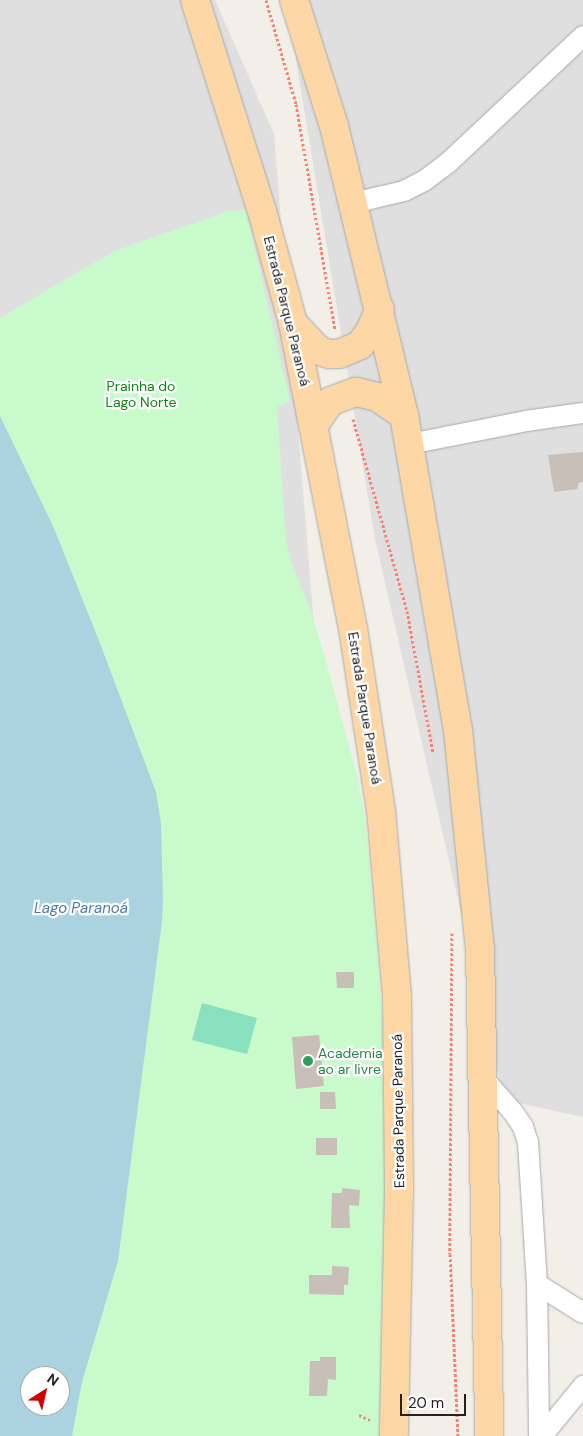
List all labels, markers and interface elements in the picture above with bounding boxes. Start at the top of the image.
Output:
street label: Estrada Parque Paranoá [260,234,314,388]
park label: Prainha do Lago Norte [106,378,176,411]
street label: Estrada Parque Paranoá [345,631,385,785]
water label: Lago Paranoá [34,900,128,918]
street label: Estrada Parque Paranoá [388,1034,408,1188]
place label: Academia ao ar livre [318,1045,383,1078]
marker: Academia ao ar livre [302,1055,314,1067]
north arrow [20,1366,70,1416]
text: N [44,1369,62,1390]
scale bar [403,1384,469,1416]
text: 20 m [408,1393,444,1413]

